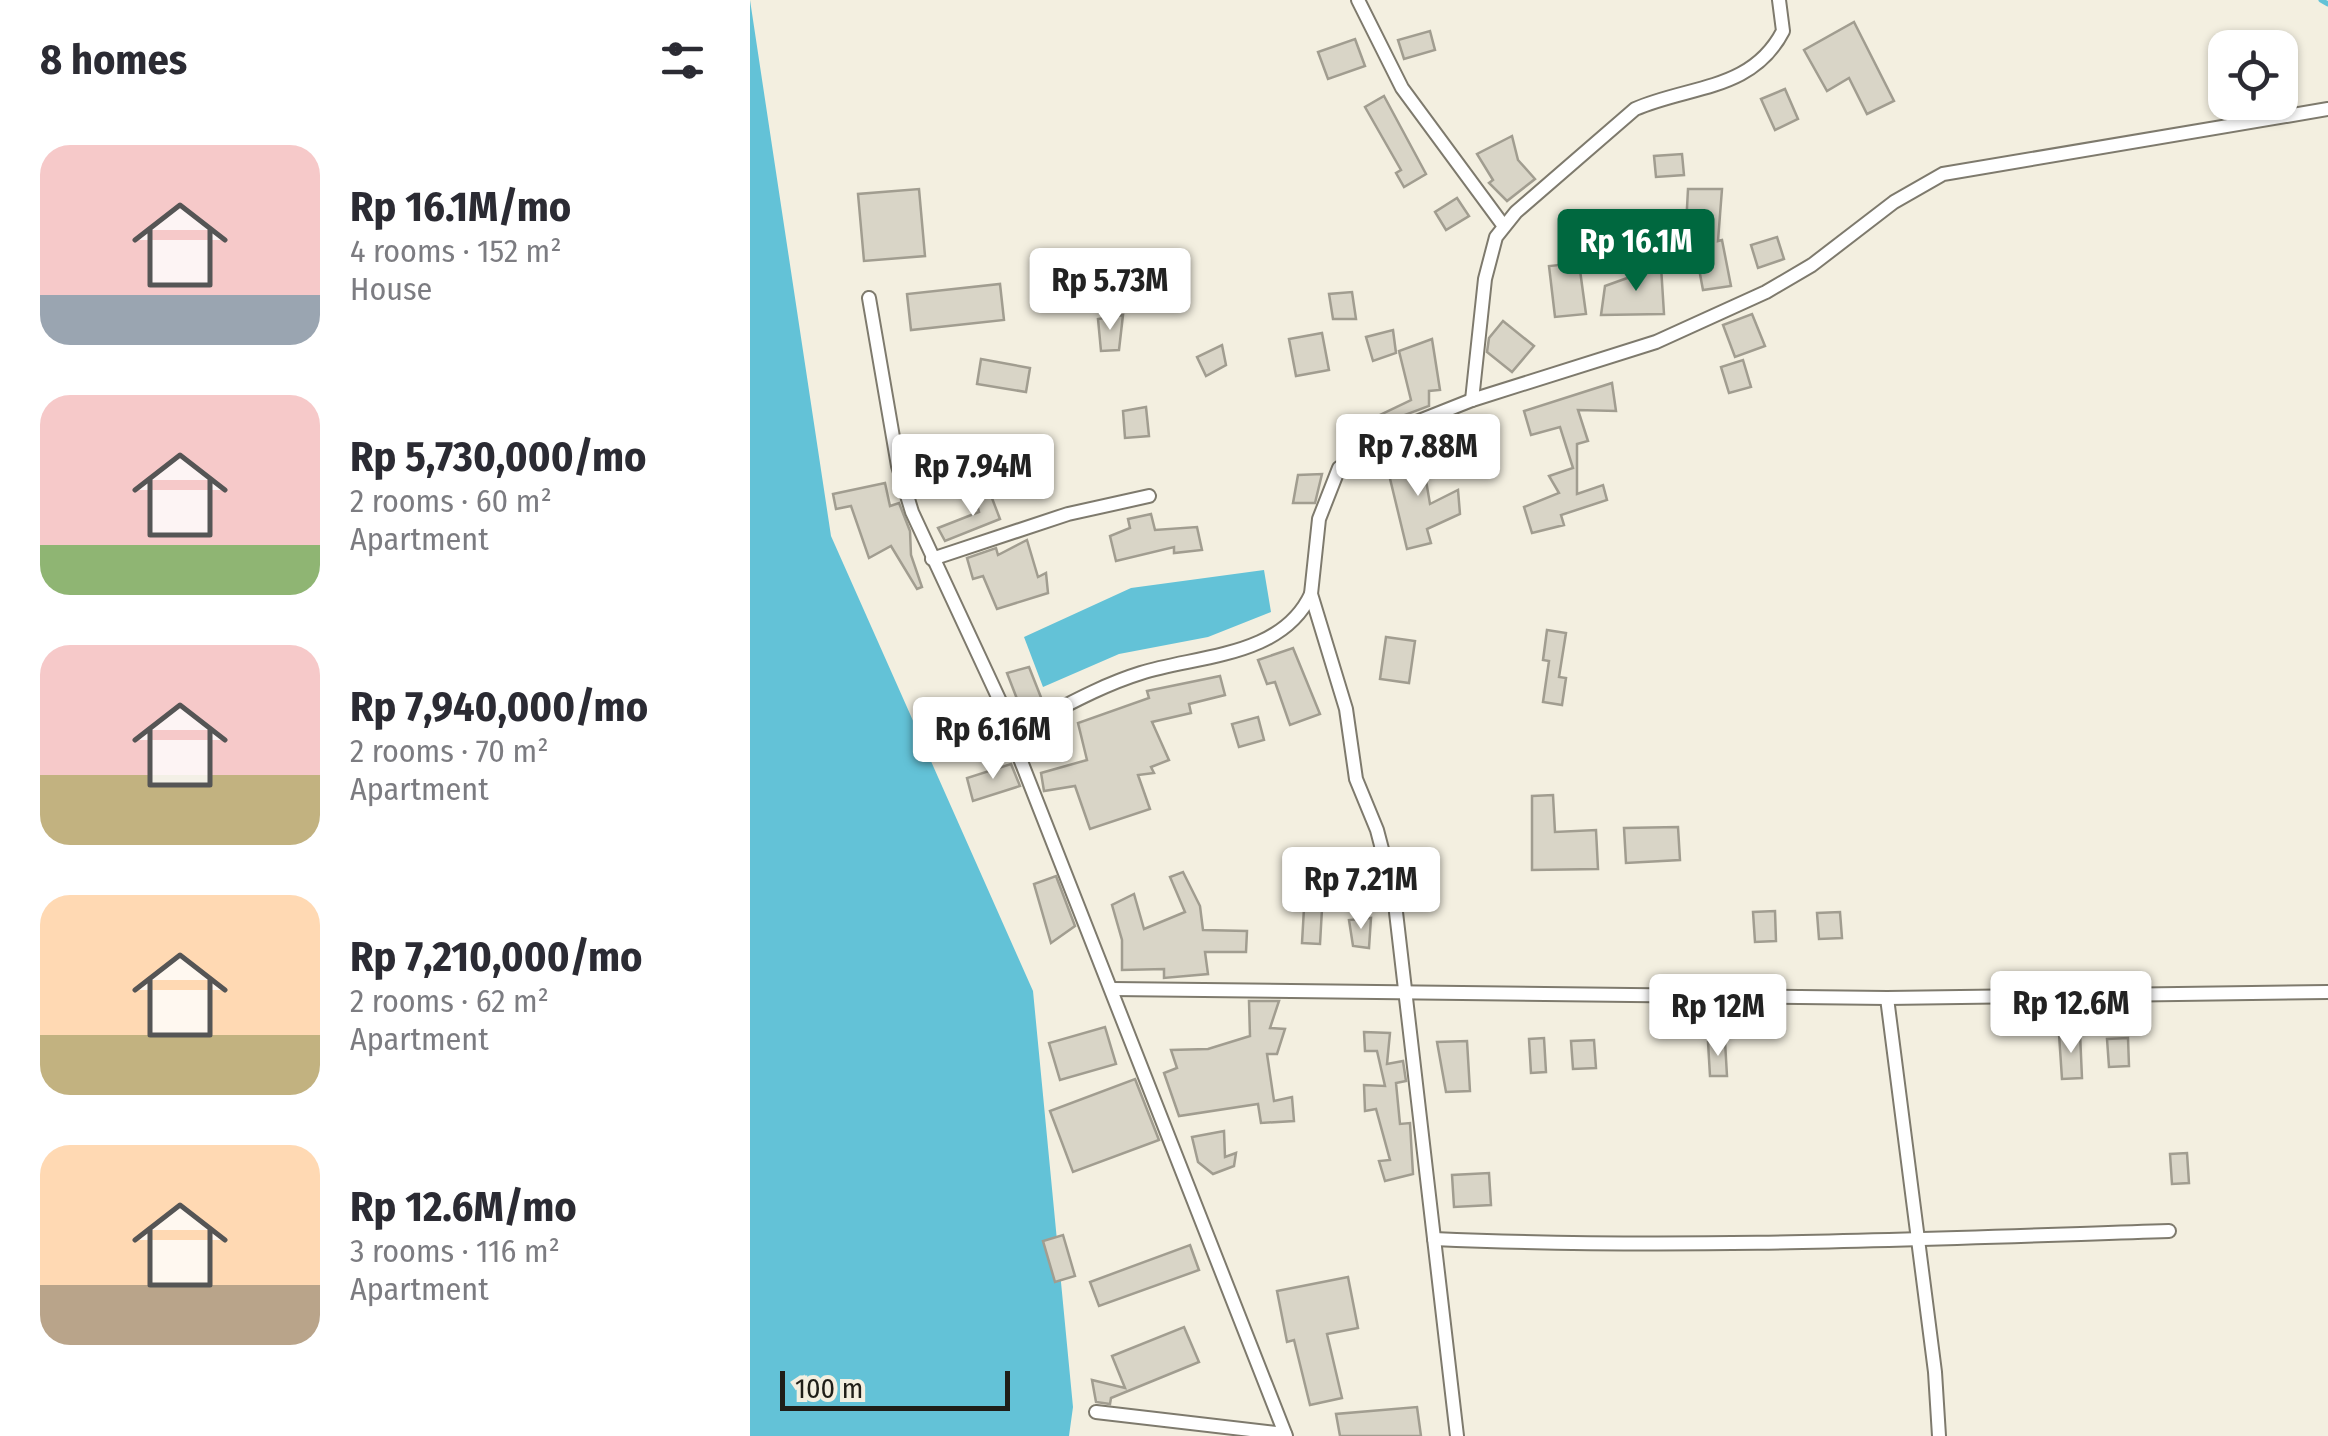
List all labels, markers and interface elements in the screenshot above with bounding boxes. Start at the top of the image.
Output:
map controls [2208,30,2298,120]
button: locate [2208,30,2298,120]
icon: filters [655,33,710,88]
text: 8 homes [40,35,187,85]
text: Rp 16.1M/mo [350,182,571,232]
icon: home [120,185,240,305]
pin: Rp 16.1M [1533,209,1739,294]
text: Rp 16.1M [1580,222,1693,260]
text: 4 rooms · 152 m² [350,232,562,270]
pin: Rp 5.73M [1007,248,1213,333]
text: Rp 5.73M [1052,261,1168,299]
text: House [350,270,432,308]
pin: Rp 7.88M [1315,414,1521,499]
text: Rp 7.88M [1358,427,1478,465]
text: Rp 5,730,000/mo [350,432,646,482]
pin: Rp 7.94M [870,434,1076,519]
icon: home [120,435,240,555]
text: Rp 7.94M [914,447,1032,485]
text: 2 rooms · 60 m² [350,482,552,520]
text: Apartment [350,520,489,558]
text: Rp 7,940,000/mo [350,682,648,732]
icon: home [120,685,240,805]
pin: Rp 6.16M [890,697,1096,782]
text: Rp 6.16M [935,710,1051,748]
text: 2 rooms · 70 m² [350,732,549,770]
text: Apartment [350,770,489,808]
pin: Rp 7.21M [1258,847,1464,932]
text: Rp 7.21M [1304,860,1418,898]
text: Rp 7,210,000/mo [350,932,643,982]
icon: home [120,935,240,1055]
pin: Rp 12.6M [1968,971,2174,1056]
pin: Rp 12M [1637,974,1799,1059]
text: 2 rooms · 62 m² [350,982,549,1020]
text: Rp 12.6M [2012,984,2130,1022]
text: Rp 12M [1671,987,1765,1025]
text: Apartment [350,1020,489,1058]
text: Rp 12.6M/mo [350,1182,577,1232]
icon: home [120,1185,240,1305]
text: 3 rooms · 116 m² [350,1232,560,1270]
text: Apartment [350,1270,489,1308]
scale bar [780,1366,1010,1410]
text: 100 m [795,1372,863,1405]

